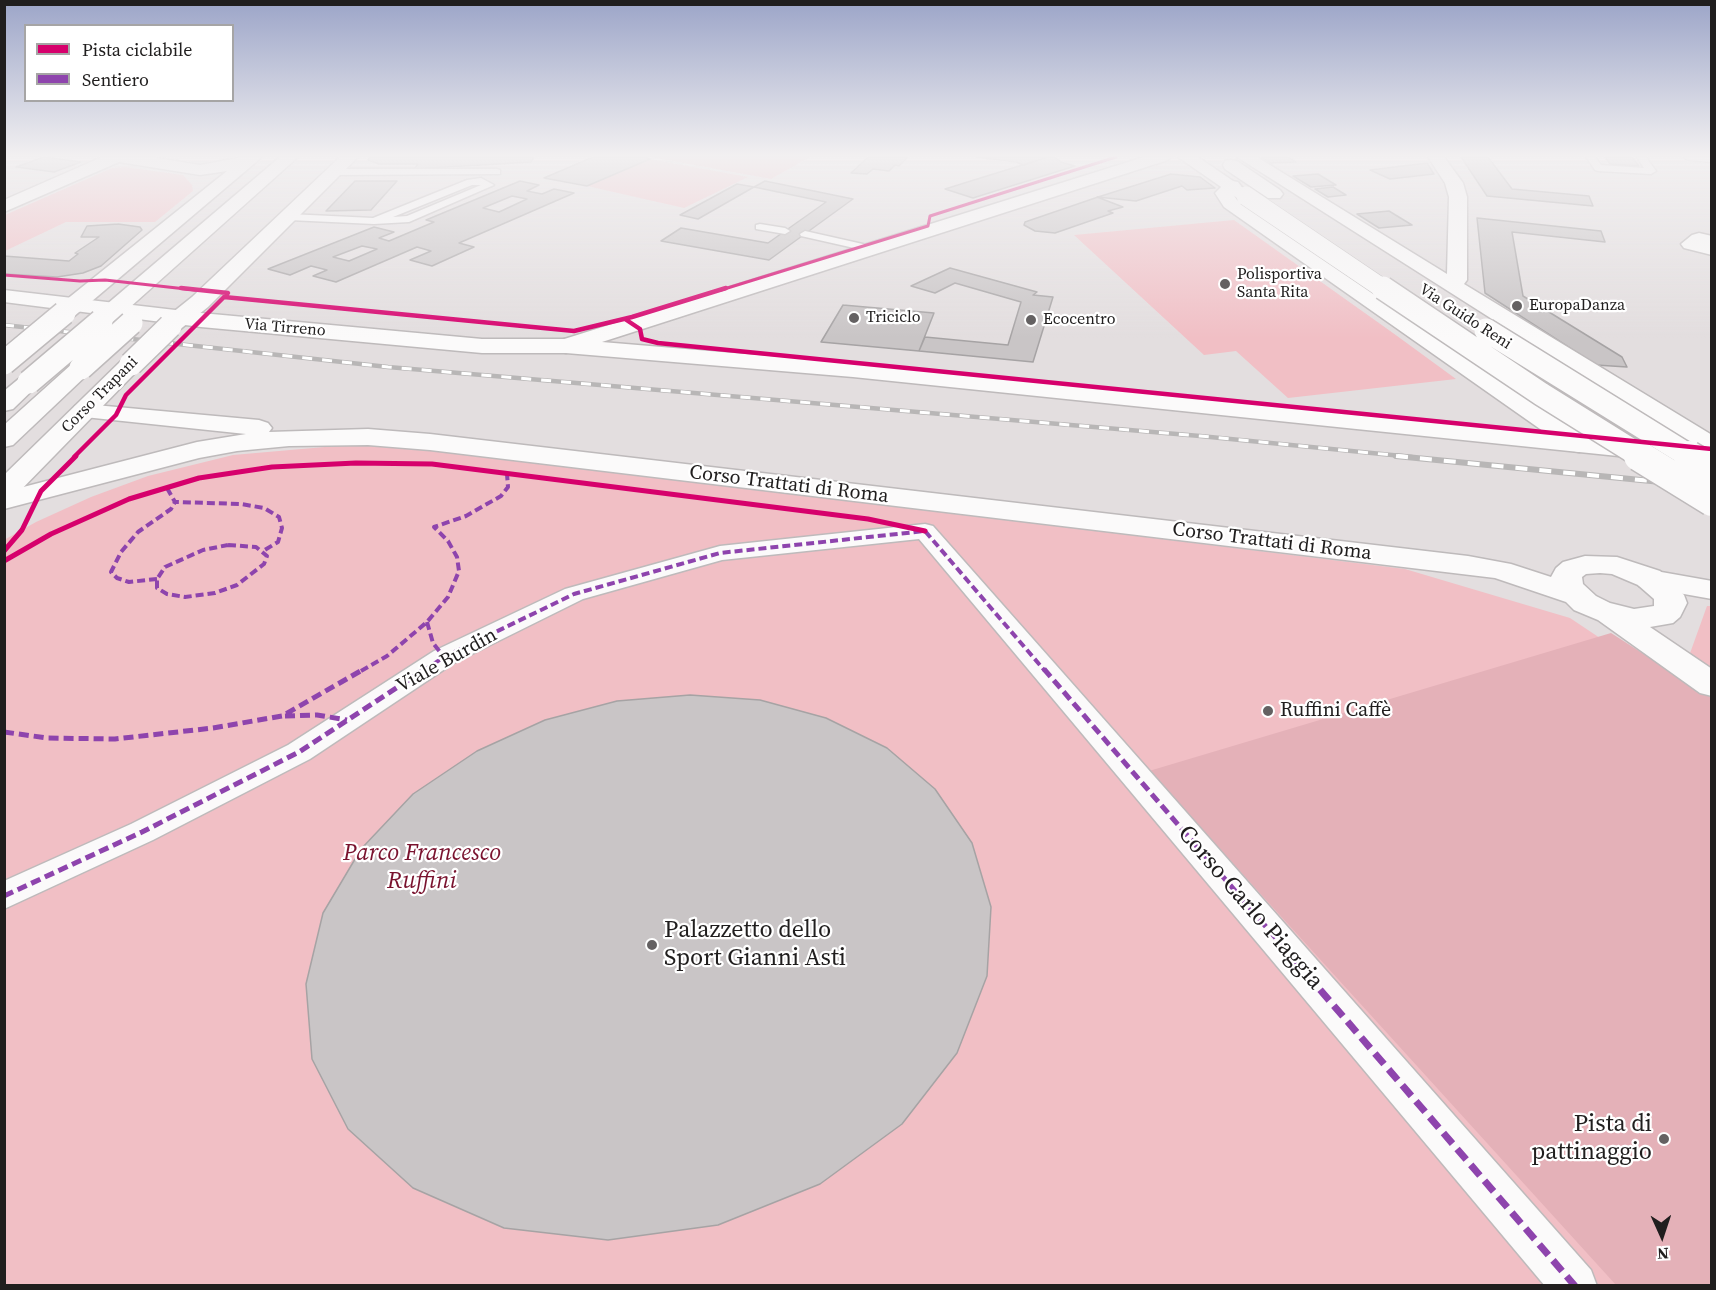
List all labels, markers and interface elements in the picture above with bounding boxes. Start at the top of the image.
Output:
legend [24,24,234,102]
text: Pista ciclabile [82,37,193,62]
text: Sentiero [82,67,149,92]
place label: Polisportiva Santa Rita [1237,265,1322,303]
marker: Polisportiva Santa Rita [1218,277,1232,291]
street label: Via Guido Reni [1415,280,1515,354]
place label: EuropaDanza [1529,296,1625,316]
marker: EuropaDanza [1510,299,1524,313]
place label: Triciclo [866,308,920,328]
place label: Ecocentro [1043,310,1115,330]
marker: Triciclo [847,311,861,325]
marker: Ecocentro [1024,313,1038,327]
street label: Via Tirreno [244,315,326,341]
street label: Corso Trapani [58,353,142,437]
street label: Corso Trattati di Roma [688,461,890,509]
street label: Corso Trattati di Roma [1171,518,1373,566]
street label: Viale Burdin [392,624,502,698]
place label: Ruffini Caffè [1280,699,1391,723]
marker: Ruffini Caffè [1261,704,1275,718]
street label: Corso Carlo Piaggia [1171,820,1329,996]
park label: Parco Francesco Ruffini [343,840,501,896]
place label: Palazzetto dello Sport Gianni Asti [664,917,846,973]
marker: Palazzetto dello Sport Gianni Asti [645,938,659,952]
place label: Pista di pattinaggio [1531,1111,1652,1167]
marker: Pista di pattinaggio [1657,1132,1671,1146]
north arrow [1632,1206,1692,1266]
text: N [1657,1243,1669,1265]

